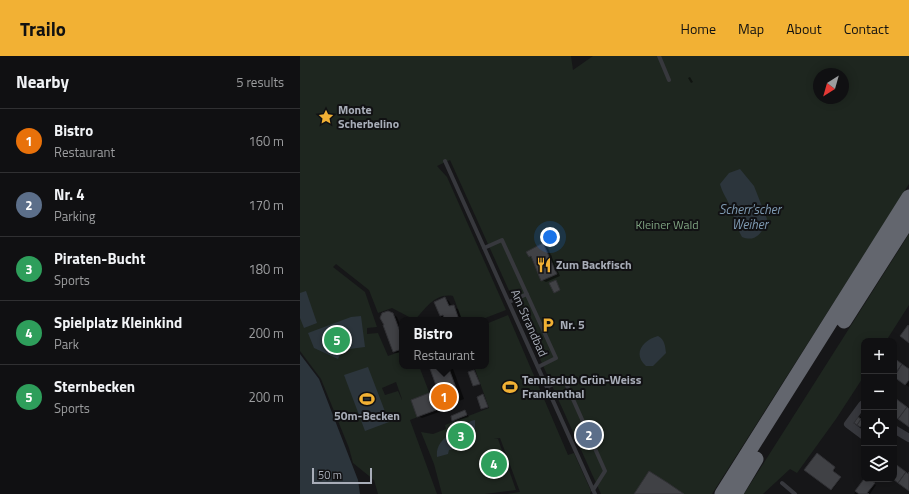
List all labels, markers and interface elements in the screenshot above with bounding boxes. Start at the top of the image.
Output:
text: Trailo [20,14,66,43]
text: Home [681,18,716,39]
text: Map [738,18,764,39]
text: About [786,18,822,39]
text: Contact [844,18,889,39]
north arrow [813,68,849,104]
text: Nearby [16,69,69,95]
text: 5 results [236,72,284,92]
place label: Monte Scherbelino [338,100,399,133]
place icon: Monte Scherbelino [317,108,335,126]
text: Bistro [54,119,93,142]
text: 1 [25,131,33,151]
text: 160 m [248,131,284,151]
text: Restaurant [54,142,115,162]
text: Nr. 4 [54,183,85,206]
text: 2 [25,195,33,215]
text: 170 m [248,195,284,215]
water label: Scherr'scher Weiher [719,199,783,234]
text: Parking [54,206,95,226]
park label: Kleiner Wald [635,215,699,234]
your location [540,227,560,247]
text: Piraten-Bucht [54,247,145,270]
place label: Zum Backfisch [556,255,632,274]
restaurant icon: Zum Backfisch [535,256,553,274]
text: 3 [25,259,33,279]
text: 180 m [248,259,284,279]
text: Sports [54,270,90,290]
street label: Am Strandbad [506,286,553,360]
text: Spielplatz Kleinkind [54,311,182,334]
place label: Nr. 5 [560,315,585,334]
parking icon: Nr. 5 [539,316,557,334]
popup [399,317,489,369]
text: Bistro [414,322,453,345]
text: 4 [25,323,33,343]
text: 200 m [248,323,284,343]
pin: 5 [324,325,350,355]
text: Park [54,334,79,354]
map controls [861,338,897,482]
button: + [861,338,897,374]
text: Restaurant [414,345,475,365]
place label: Tennisclub Grün-Weiss Frankenthal [522,370,642,403]
button: − [861,374,897,410]
text: Sternbecken [54,375,135,398]
sports icon: Tennisclub Grün-Weiss Frankenthal [501,378,519,396]
pin: 1 [431,382,457,412]
text: 5 [25,387,33,407]
text: 200 m [248,387,284,407]
sports icon: 50m-Becken [358,390,376,408]
text: Sports [54,398,90,418]
place label: 50m-Becken [334,406,400,425]
button: locate [861,410,897,446]
pin: 2 [576,420,602,450]
pin: 3 [448,421,474,451]
button: layers [861,446,897,482]
pin: 4 [481,449,507,479]
scale bar [312,466,372,485]
text: 50 m [318,467,342,483]

